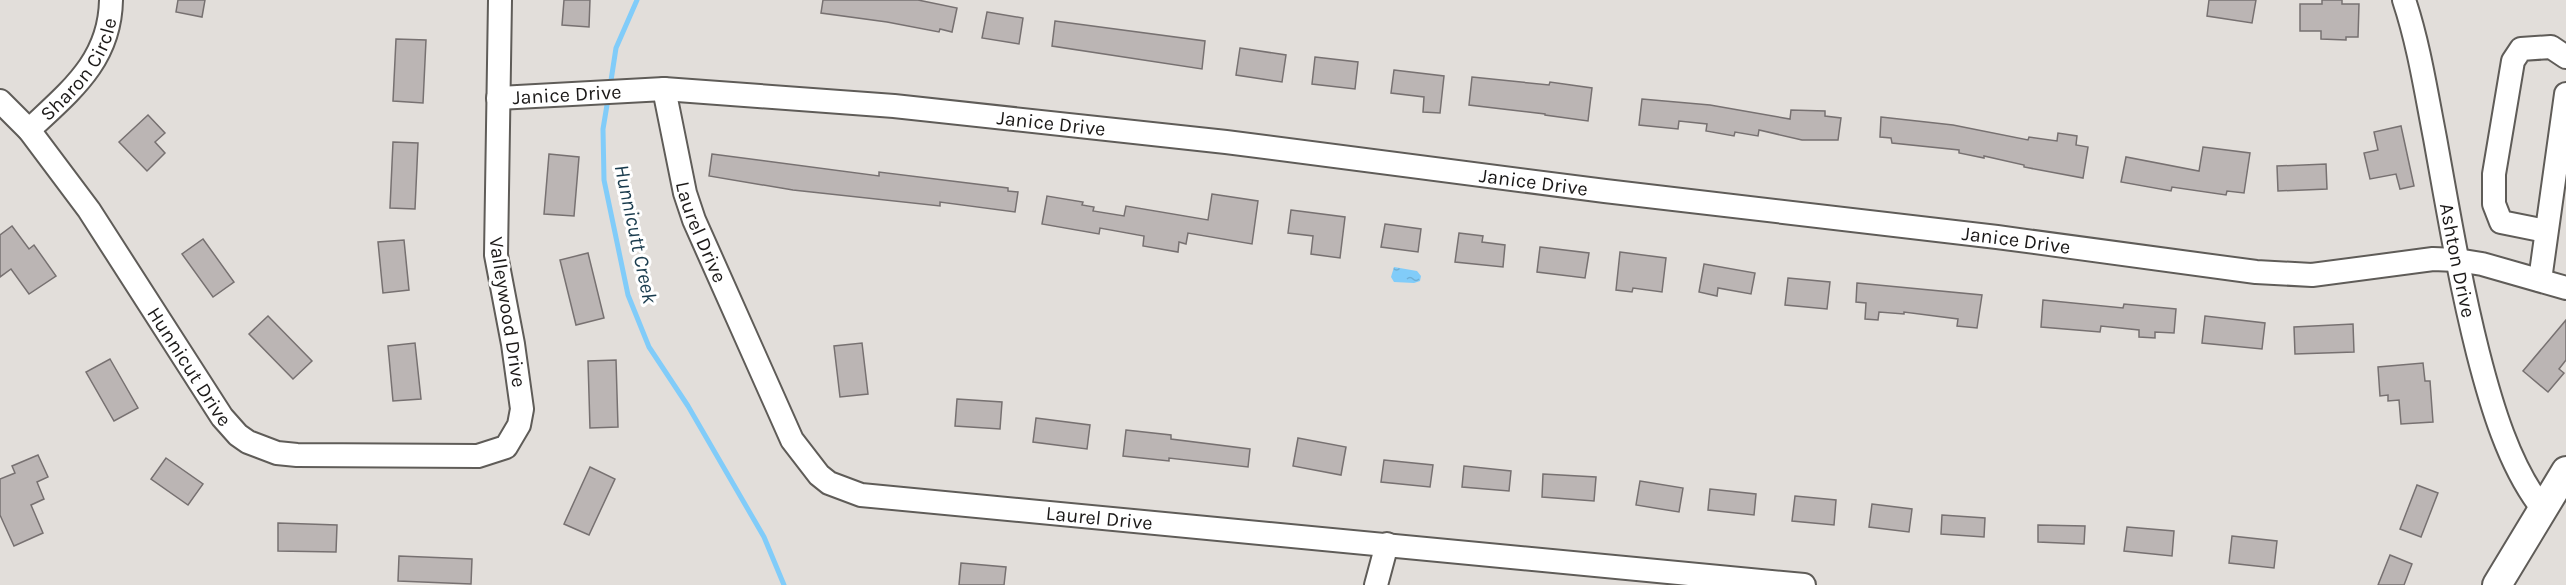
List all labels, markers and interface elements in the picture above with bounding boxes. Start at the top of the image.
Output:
street label: Sharon Circle [36,16,121,126]
street label: Janice Drive [512,80,622,109]
street label: Janice Drive [996,106,1107,141]
water label: Hunnicutt Creek [610,162,662,306]
street label: Janice Drive [1478,164,1589,201]
street label: Laurel Drive [671,179,731,286]
street label: Ashton Drive [2435,201,2480,320]
street label: Janice Drive [1961,222,2072,259]
street label: Valleywood Drive [484,235,531,389]
street label: Hunnicut Drive [142,303,236,431]
street label: Laurel Drive [1045,502,1154,535]

